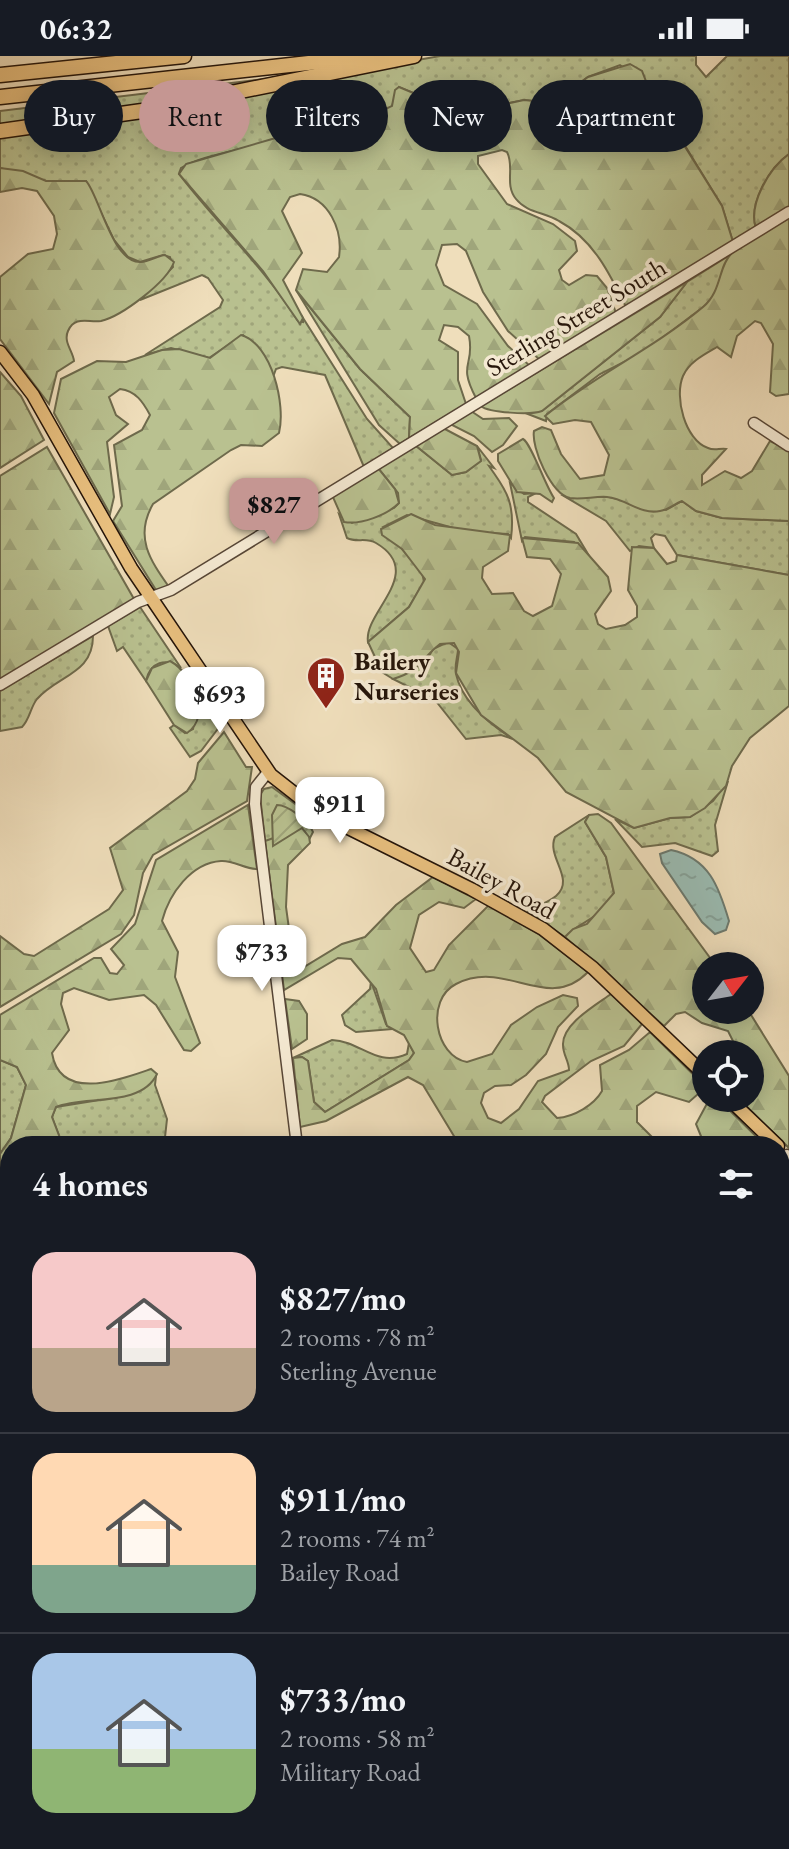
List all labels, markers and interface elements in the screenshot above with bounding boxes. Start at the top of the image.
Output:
text: 06:32 [40,9,112,48]
chip: Buy [24,80,123,152]
chip: Rent [139,80,250,152]
chip: Filters [266,80,388,152]
chip: New [404,80,512,152]
chip: Apartment [528,80,703,152]
street label: Sterling Street South [480,250,672,384]
pin: $827 [227,478,321,546]
text: $827 [247,487,301,521]
place label: Bailery Nurseries [354,644,459,708]
building icon: Bailery Nurseries [305,655,347,710]
pin: $693 [173,667,267,735]
text: $693 [193,676,247,710]
pin: $911 [293,777,387,845]
text: $911 [313,786,367,820]
street label: Bailey Road [442,839,563,927]
pin: $733 [215,925,309,993]
text: $733 [235,934,289,968]
north arrow [692,952,764,1024]
map controls [692,952,764,1112]
button: locate [692,1040,764,1112]
text: 4 homes [32,1162,148,1206]
icon: filters [714,1162,758,1206]
text: $827/mo [280,1276,406,1320]
icon: home [96,1284,192,1380]
text: 2 rooms · 78 m² [280,1320,435,1354]
text: Sterling Avenue [280,1354,437,1388]
text: $911/mo [280,1477,406,1521]
icon: home [96,1485,192,1581]
text: 2 rooms · 74 m² [280,1521,435,1555]
text: Bailey Road [280,1555,399,1589]
text: $733/mo [280,1677,406,1721]
icon: home [96,1685,192,1781]
text: 2 rooms · 58 m² [280,1721,435,1755]
text: Military Road [280,1755,421,1789]

